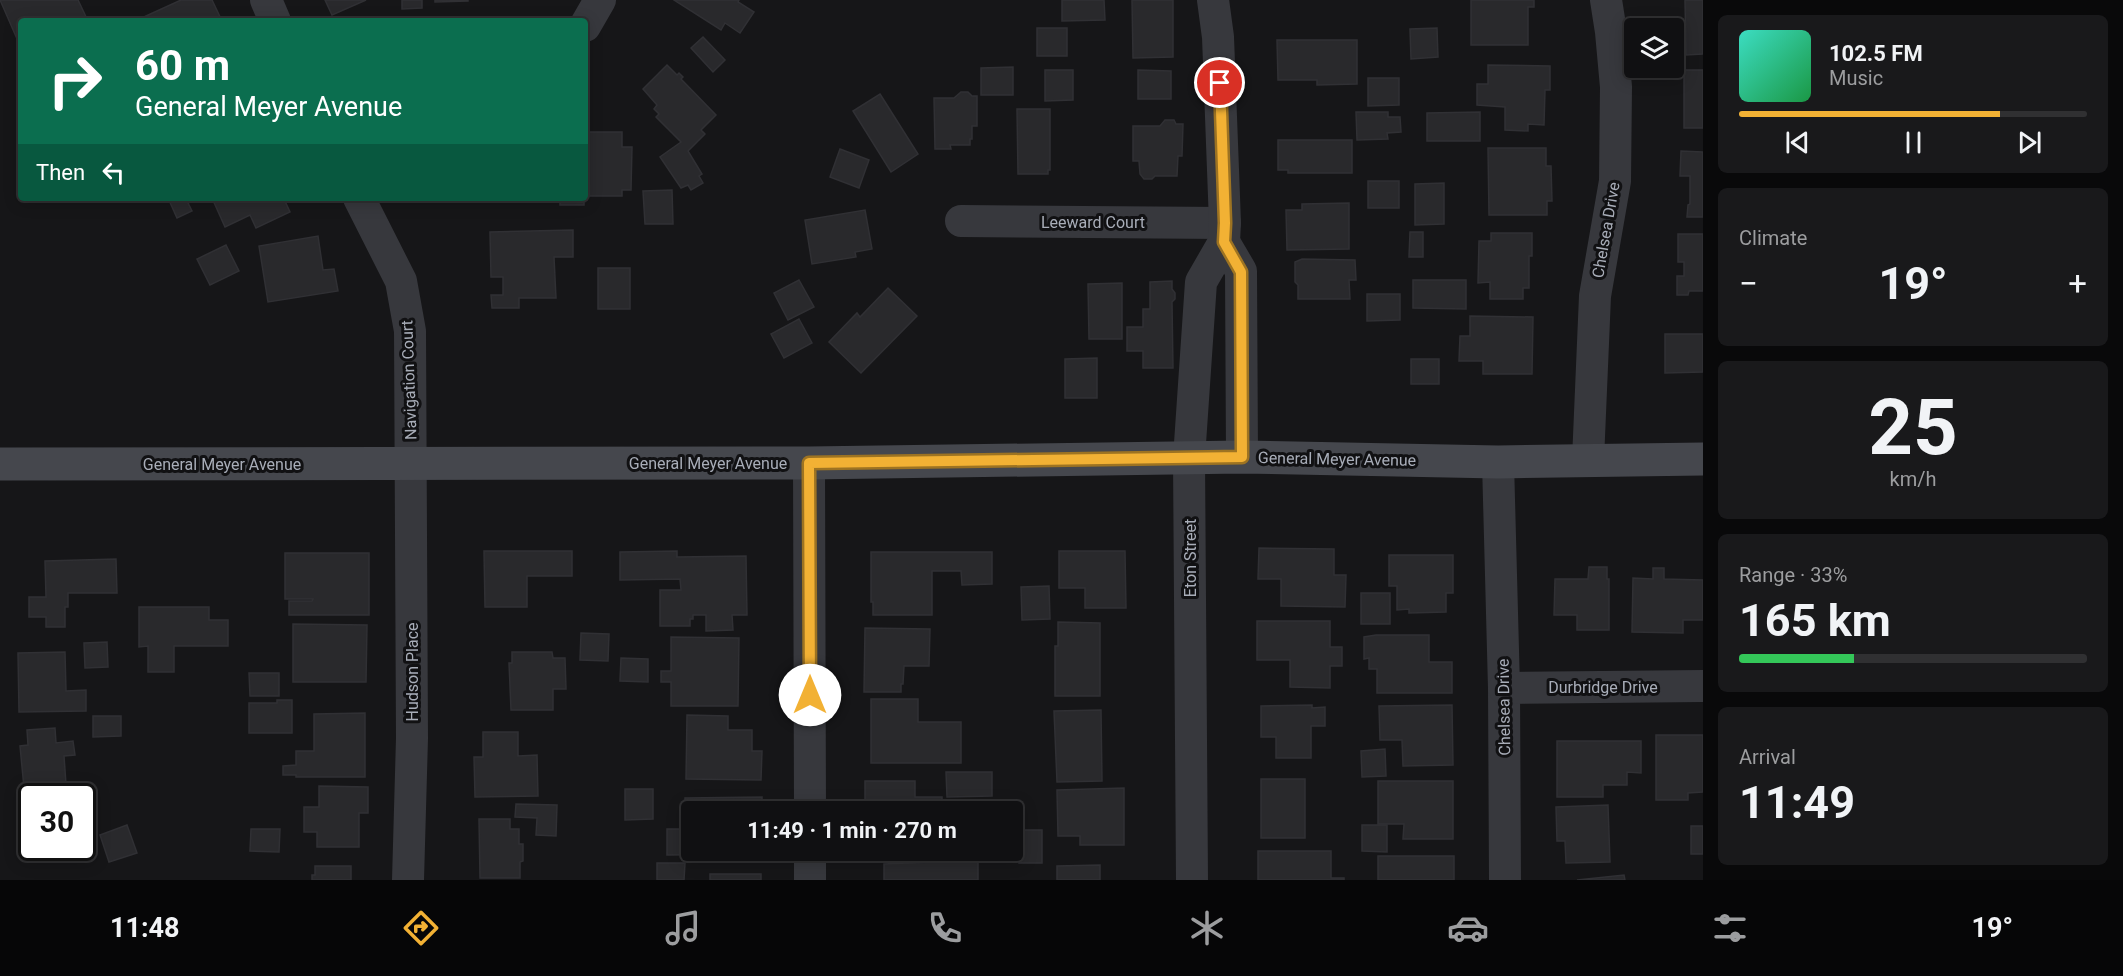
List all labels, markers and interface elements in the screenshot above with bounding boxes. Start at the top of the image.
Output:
map controls [1624,18,1684,78]
button: layers [1624,18,1684,78]
text: 60 m [135,41,230,90]
text: 102.5 FM [1829,41,1923,66]
icon: right [36,42,114,120]
pin [1194,57,1245,108]
icon: arrive [1203,66,1236,99]
text: Music [1829,66,1883,90]
text: General Meyer Avenue [135,91,402,123]
icon: previous [1781,126,1814,159]
icon: pause [1897,126,1930,159]
icon: next [2013,126,2046,159]
icon: left [97,156,130,189]
text: Then [36,160,85,185]
street label: Chelsea Drive [1588,181,1624,279]
street label: Leeward Court [1041,213,1145,232]
text: Climate [1739,226,1807,250]
text: 19° [1878,257,1948,310]
text: − [1739,264,1758,303]
text: + [2068,264,2087,303]
street label: Navigation Court [397,320,421,440]
text: 25 [1868,382,1958,473]
street label: General Meyer Avenue [1258,448,1416,470]
street label: General Meyer Avenue [629,454,787,473]
street label: General Meyer Avenue [143,455,301,474]
text: km/h [1890,467,1936,491]
street label: Eton Street [1181,519,1200,597]
text: Range · 33% [1739,563,1847,587]
text: 165 km [1739,594,1891,647]
street label: Hudson Place [403,623,422,722]
street label: Chelsea Drive [1494,658,1514,756]
position arrow [778,663,842,727]
street label: Durbridge Drive [1548,678,1658,697]
text: Arrival [1739,745,1796,769]
text: 11:49 [1739,776,1855,829]
speed limit sign: 30 [18,783,96,861]
text: 11:49 · 1 min · 270 m [747,818,957,843]
icon: directions [400,907,442,949]
icon: music [662,907,704,949]
icon: phone [924,907,966,949]
icon: climate [1186,907,1228,949]
icon: car [1447,907,1489,949]
icon: filters [1709,907,1751,949]
text: 11:48 [110,912,180,944]
text: 19° [1971,912,2013,944]

